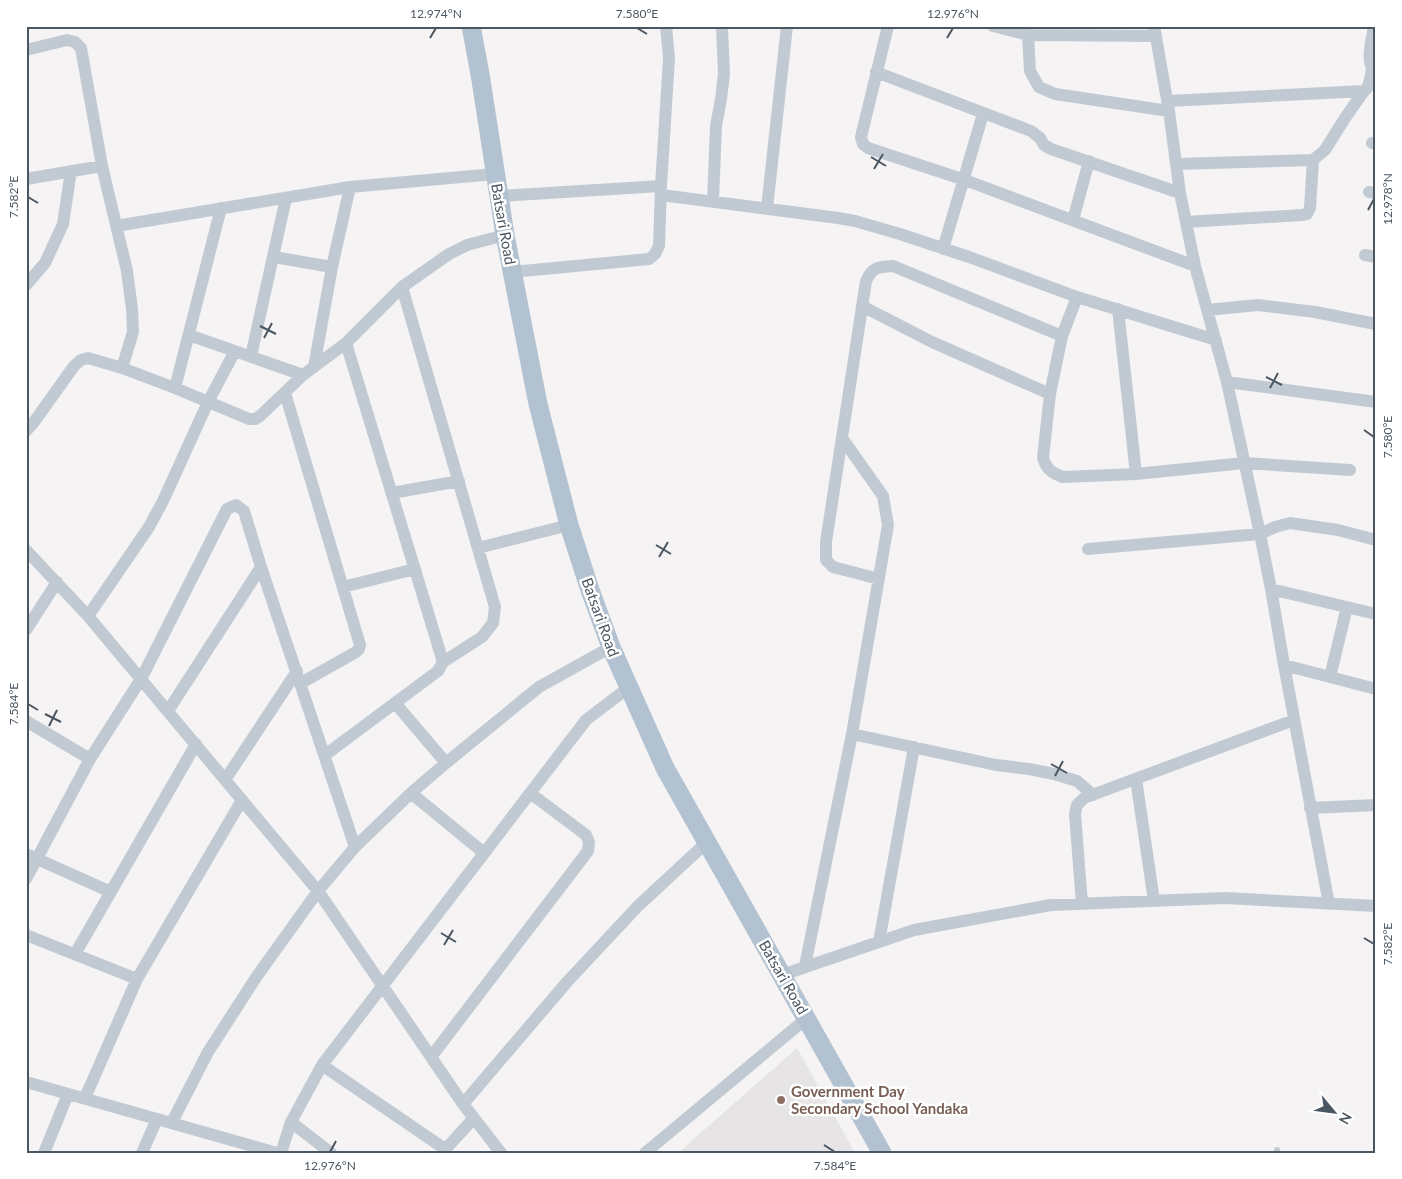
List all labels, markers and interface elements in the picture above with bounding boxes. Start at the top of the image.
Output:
text: 12.974°N [410,6,462,21]
text: 7.580°E [616,6,658,21]
text: 12.976°N [927,6,979,21]
text: 12.978°N [1380,173,1395,225]
text: 7.582°E [6,176,21,218]
street label: Batsari Road [488,182,520,266]
text: 7.580°E [1380,416,1395,458]
street label: Batsari Road [578,575,624,659]
text: 7.584°E [6,683,21,725]
text: 7.582°E [1380,923,1395,965]
street label: Batsari Road [756,937,812,1017]
place label: Government Day Secondary School Yandaka [791,1082,968,1117]
north arrow [1310,1086,1360,1136]
marker: Government Day Secondary School Yandaka [775,1094,787,1106]
text: N [1336,1110,1356,1127]
text: 12.976°N [304,1158,356,1173]
text: 7.584°E [814,1158,856,1173]

